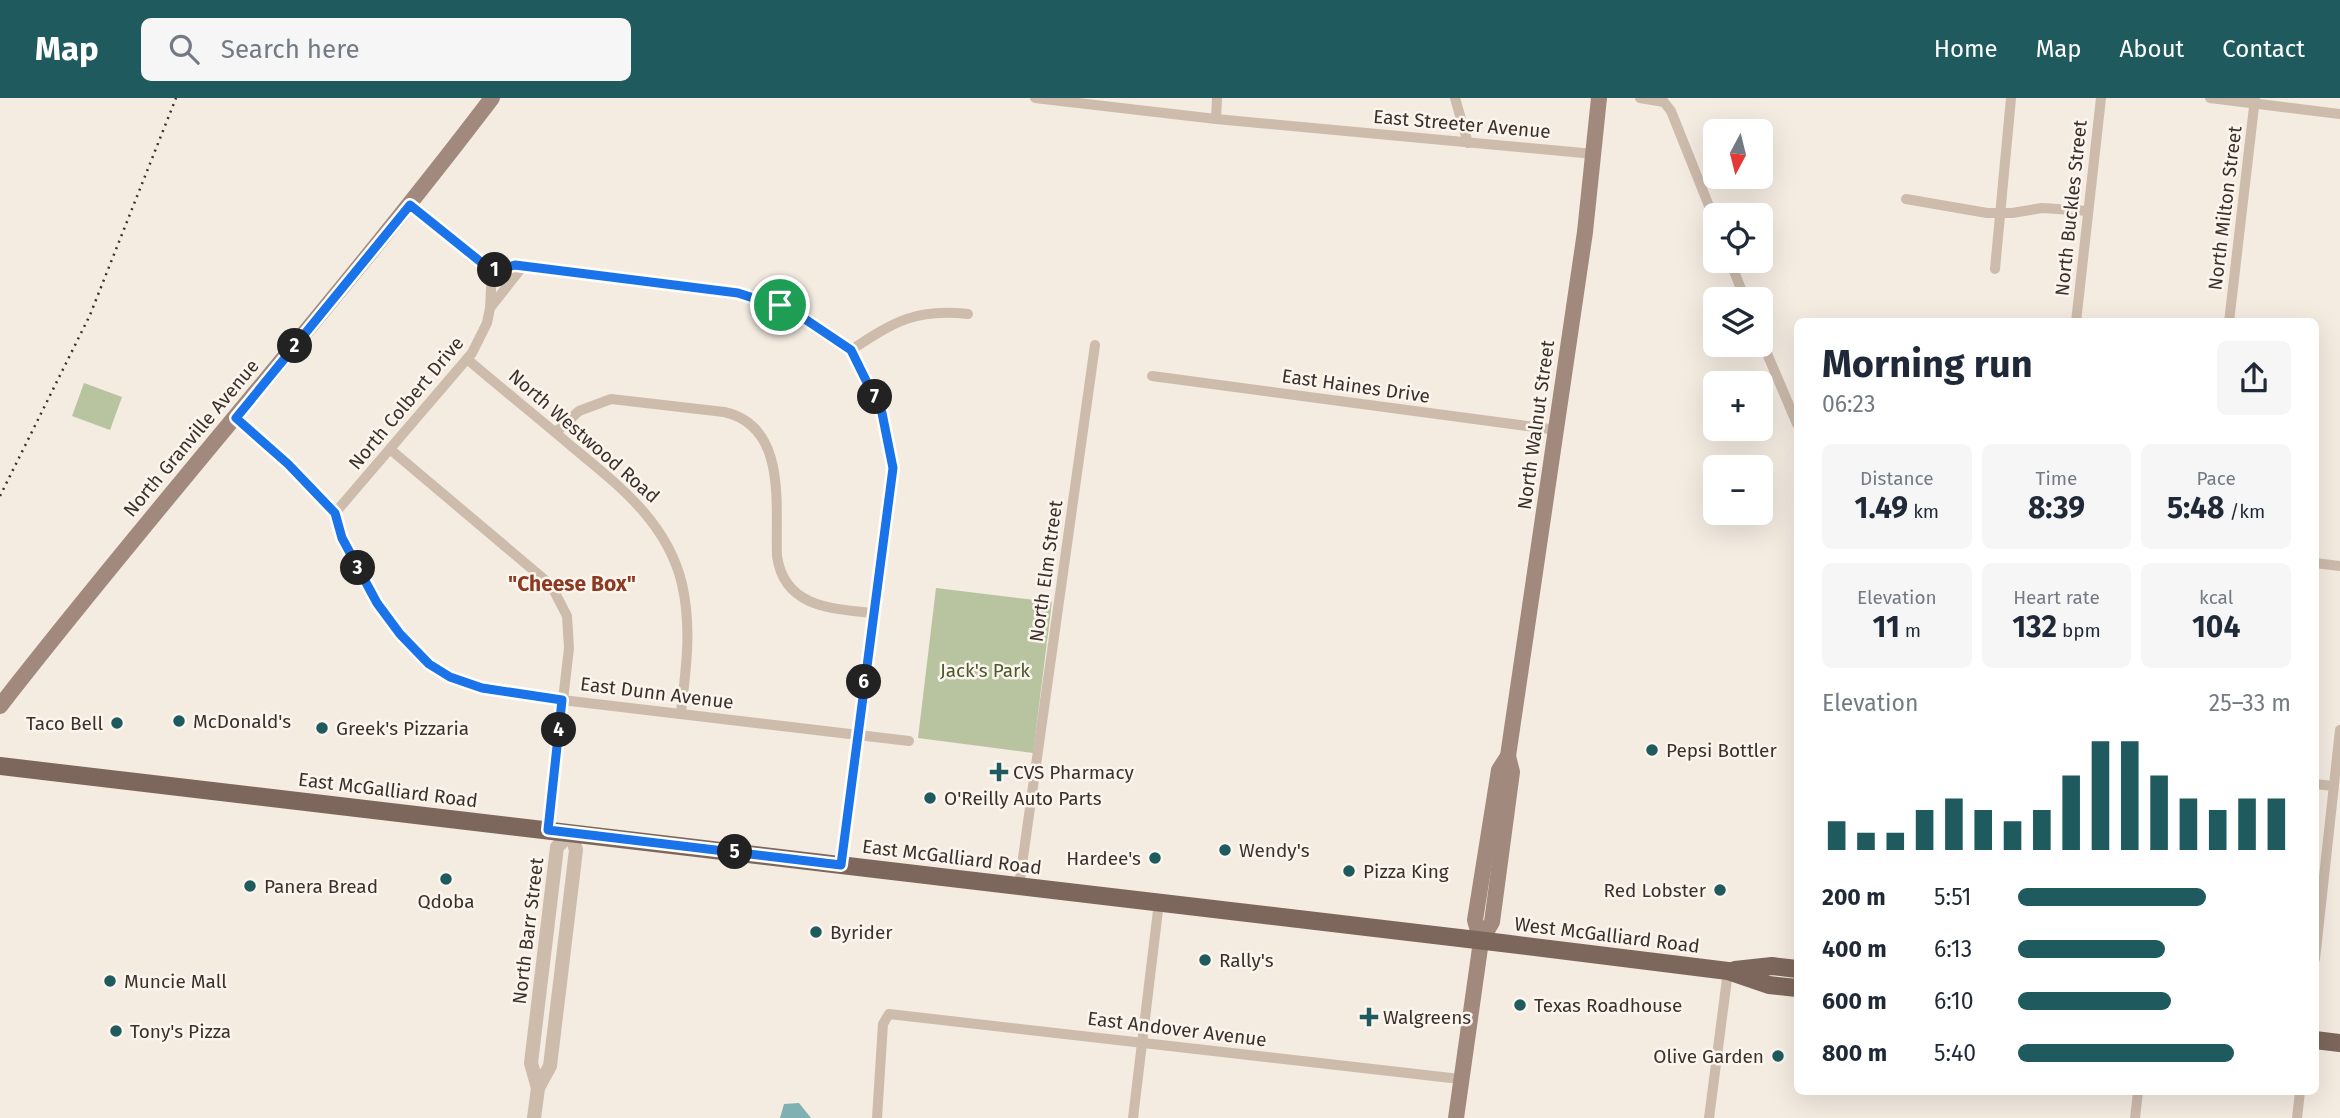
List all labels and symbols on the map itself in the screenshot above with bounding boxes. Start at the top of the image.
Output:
street label: East Streeter Avenue [1372,105,1552,143]
north arrow [1703,119,1773,189]
street label: North Buckles Street [2050,119,2092,297]
street label: North Milton Street [2203,124,2247,292]
pin: 1 [477,252,512,288]
pin [750,275,810,335]
pin: 2 [278,328,312,364]
street label: North Colbert Drive [344,332,468,474]
street label: North Walnut Street [1513,339,1559,511]
street label: North Granville Avenue [118,355,264,521]
street label: North Westwood Road [504,364,664,508]
street label: East Haines Drive [1280,364,1432,408]
pin: 7 [858,380,892,414]
street label: North Elm Street [1025,499,1067,643]
pin: 3 [340,550,376,586]
district label: "Cheese Box" [508,571,636,597]
park label: Jack's Park [940,659,1030,682]
pin: 6 [846,664,882,700]
street label: East Dunn Avenue [579,672,735,714]
place label: McDonald's [193,710,291,733]
place label: Taco Bell [26,712,103,735]
pin: 4 [542,712,576,748]
marker: McDonald's [171,713,187,729]
marker: Taco Bell [109,715,125,731]
place label: Greek's Pizzaria [336,717,469,740]
marker: Greek's Pizzaria [314,720,330,736]
place label: Pepsi Bottler [1666,739,1777,762]
marker: Pepsi Bottler [1644,742,1660,758]
place label: CVS Pharmacy [1013,761,1134,784]
marker: CVS Pharmacy [991,764,1007,780]
street label: East McGalliard Road [297,768,479,812]
place label: O'Reilly Auto Parts [944,787,1102,810]
marker: O'Reilly Auto Parts [922,790,938,806]
pin: 5 [718,834,752,870]
street label: East McGalliard Road [861,835,1043,879]
place label: Wendy's [1239,839,1310,862]
marker: Wendy's [1217,842,1233,858]
place label: Hardee's [1066,847,1141,870]
marker: Hardee's [1147,850,1163,866]
street label: North Barr Street [508,856,548,1006]
place label: Pizza King [1363,860,1449,883]
marker: Pizza King [1341,863,1357,879]
marker: Qdoba [438,871,454,887]
place label: Panera Bread [264,875,378,898]
marker: Panera Bread [242,878,258,894]
place label: Red Lobster [1604,879,1707,902]
marker: Red Lobster [1712,882,1728,898]
place label: Qdoba [417,890,475,913]
street label: West McGalliard Road [1513,912,1701,958]
place label: Byrider [830,921,893,944]
marker: Byrider [808,924,824,940]
place label: Rally's [1219,949,1274,972]
marker: Rally's [1197,952,1213,968]
place label: Muncie Mall [124,970,227,993]
marker: Muncie Mall [102,973,118,989]
place label: Texas Roadhouse [1534,994,1682,1017]
marker: Texas Roadhouse [1512,997,1528,1013]
place label: Walgreens [1383,1006,1471,1029]
street label: East Andover Avenue [1086,1007,1268,1051]
marker: Walgreens [1361,1009,1377,1025]
place label: Tony's Pizza [130,1020,231,1043]
marker: Tony's Pizza [108,1023,124,1039]
place label: Olive Garden [1653,1045,1764,1068]
marker: Olive Garden [1770,1048,1786,1064]

